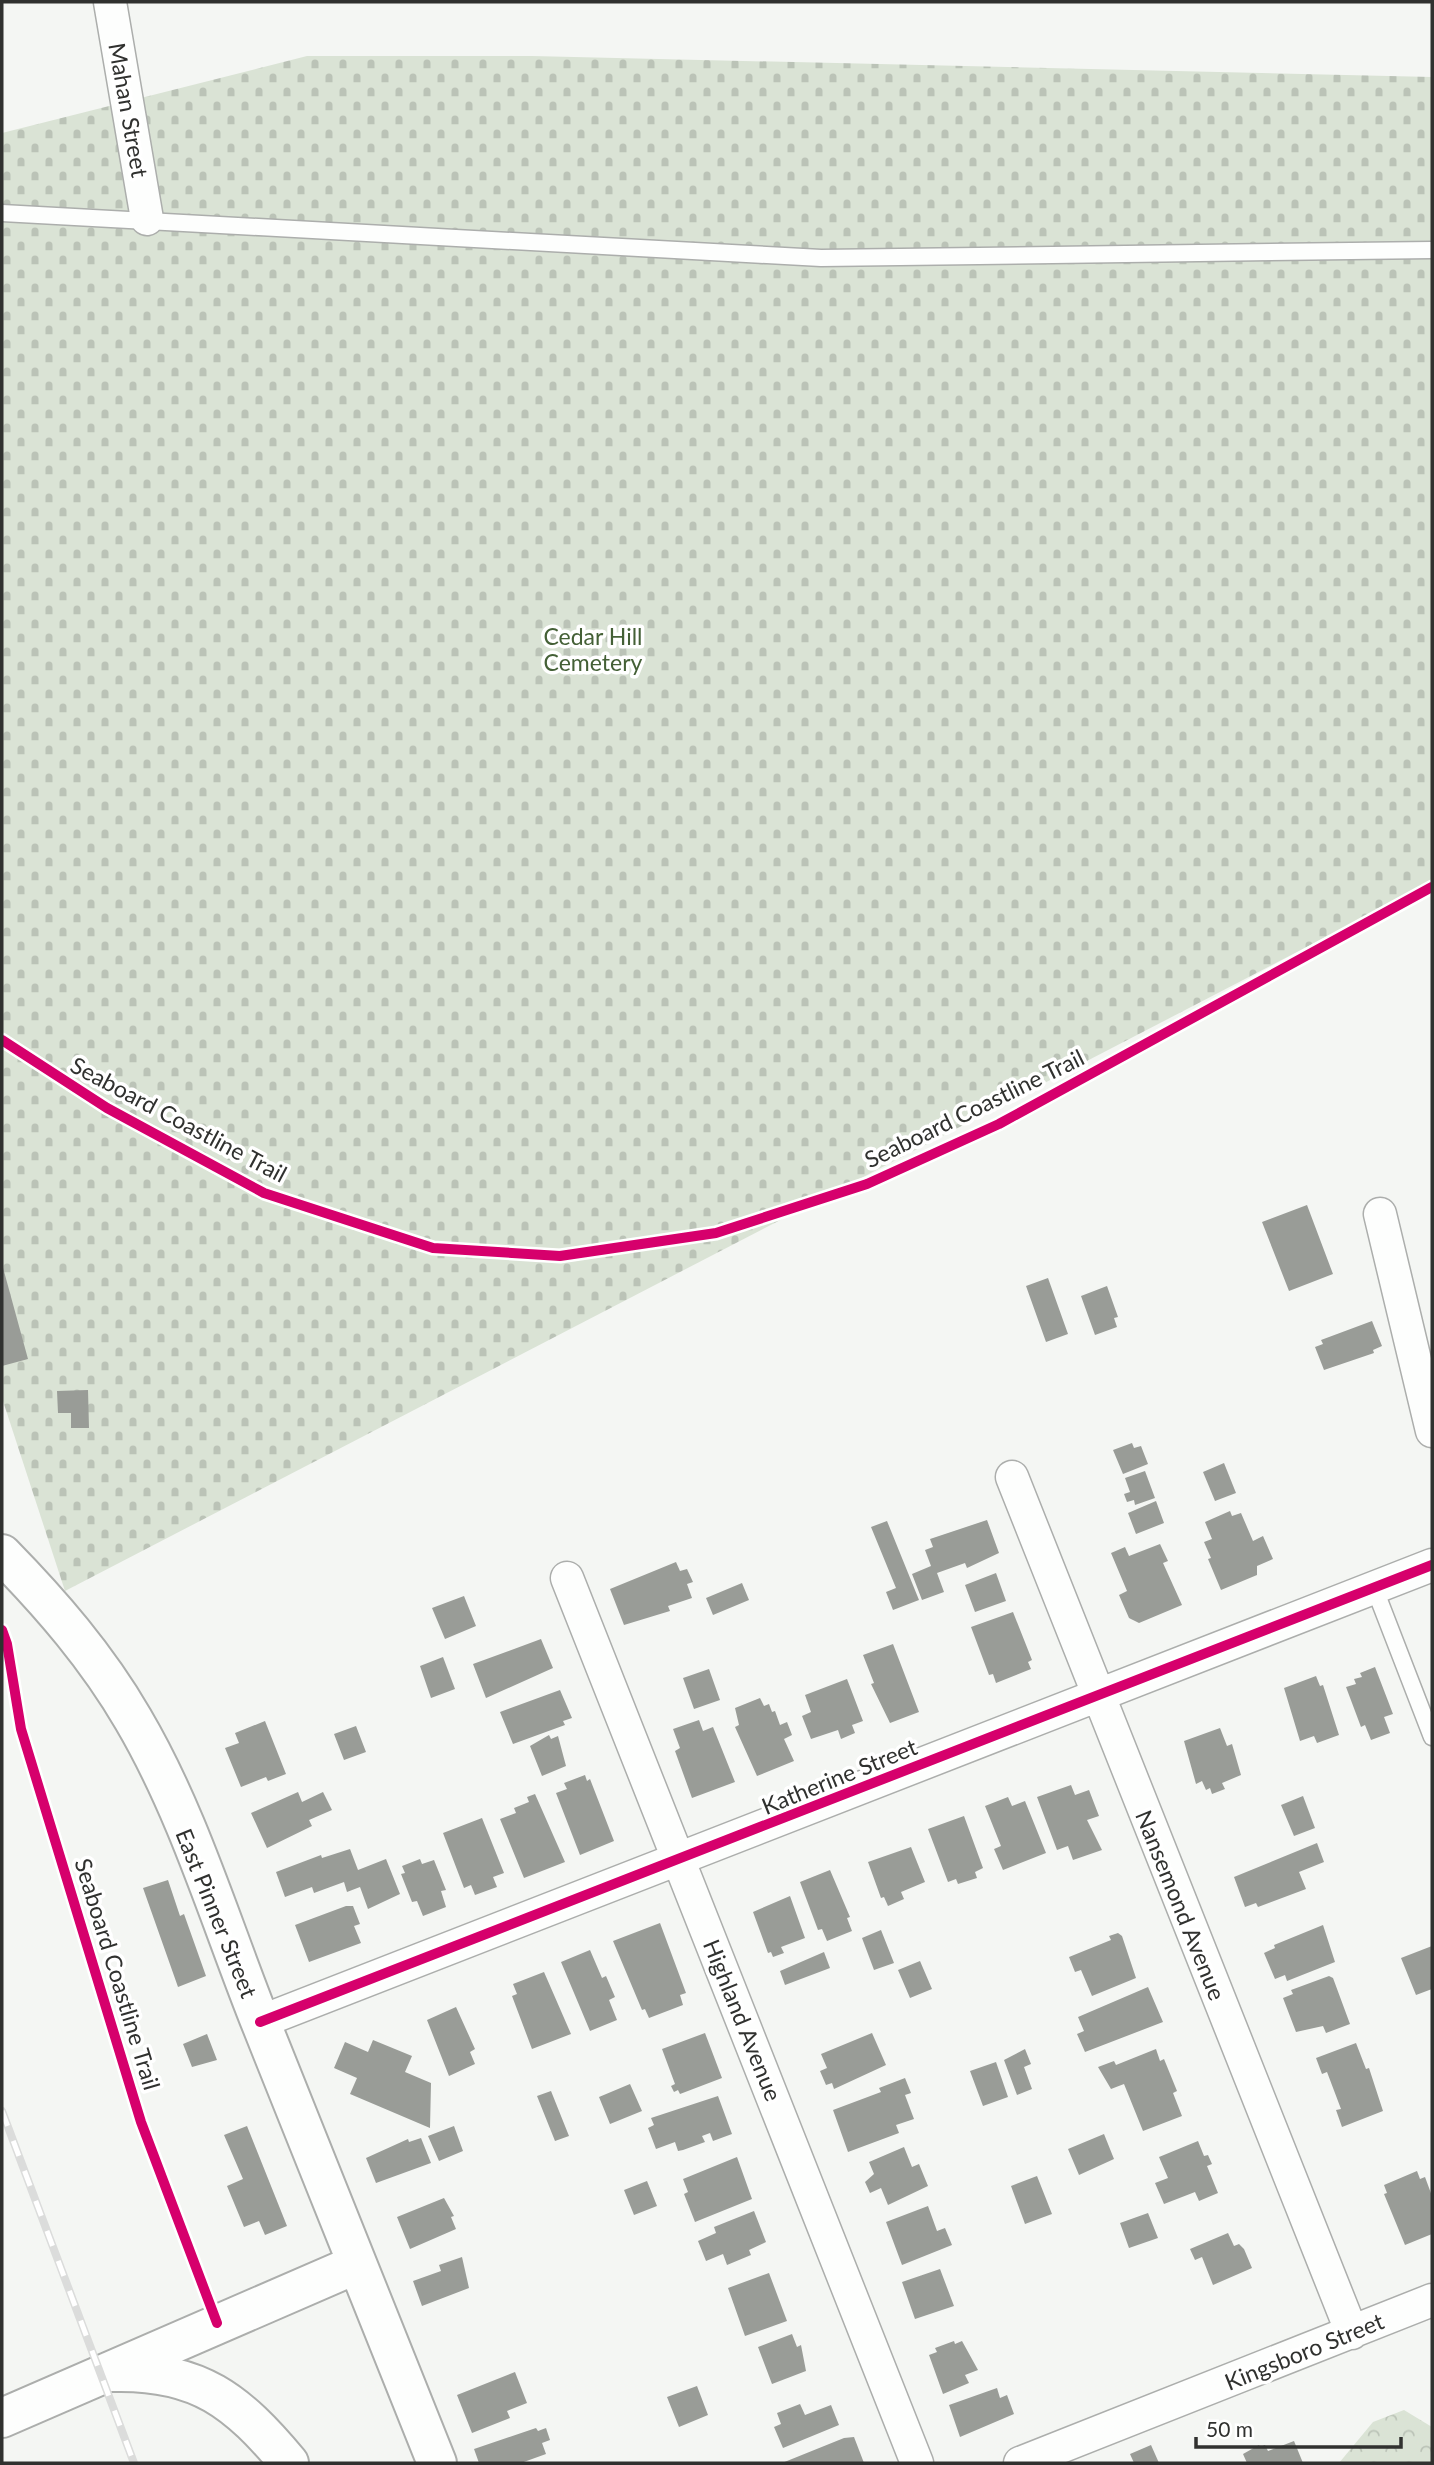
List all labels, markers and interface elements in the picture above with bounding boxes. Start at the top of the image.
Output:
street label: Mahan Street [103,41,155,180]
park label: Cedar Hill Cemetery [543,622,643,676]
street label: Seaboard Coastline Trail [860,1043,1088,1173]
street label: Seaboard Coastline Trail [66,1050,292,1188]
street label: Katherine Street [757,1732,921,1820]
street label: Nansemond Avenue [1130,1806,1232,2004]
street label: East Pinner Street [170,1824,264,2002]
street label: Seaboard Coastline Trail [69,1855,167,2093]
street label: Highland Avenue [698,1935,788,2105]
street label: Kingsboro Street [1220,2306,1388,2396]
scale bar [1196,2406,1401,2450]
text: 50 m [1206,2416,1253,2441]

